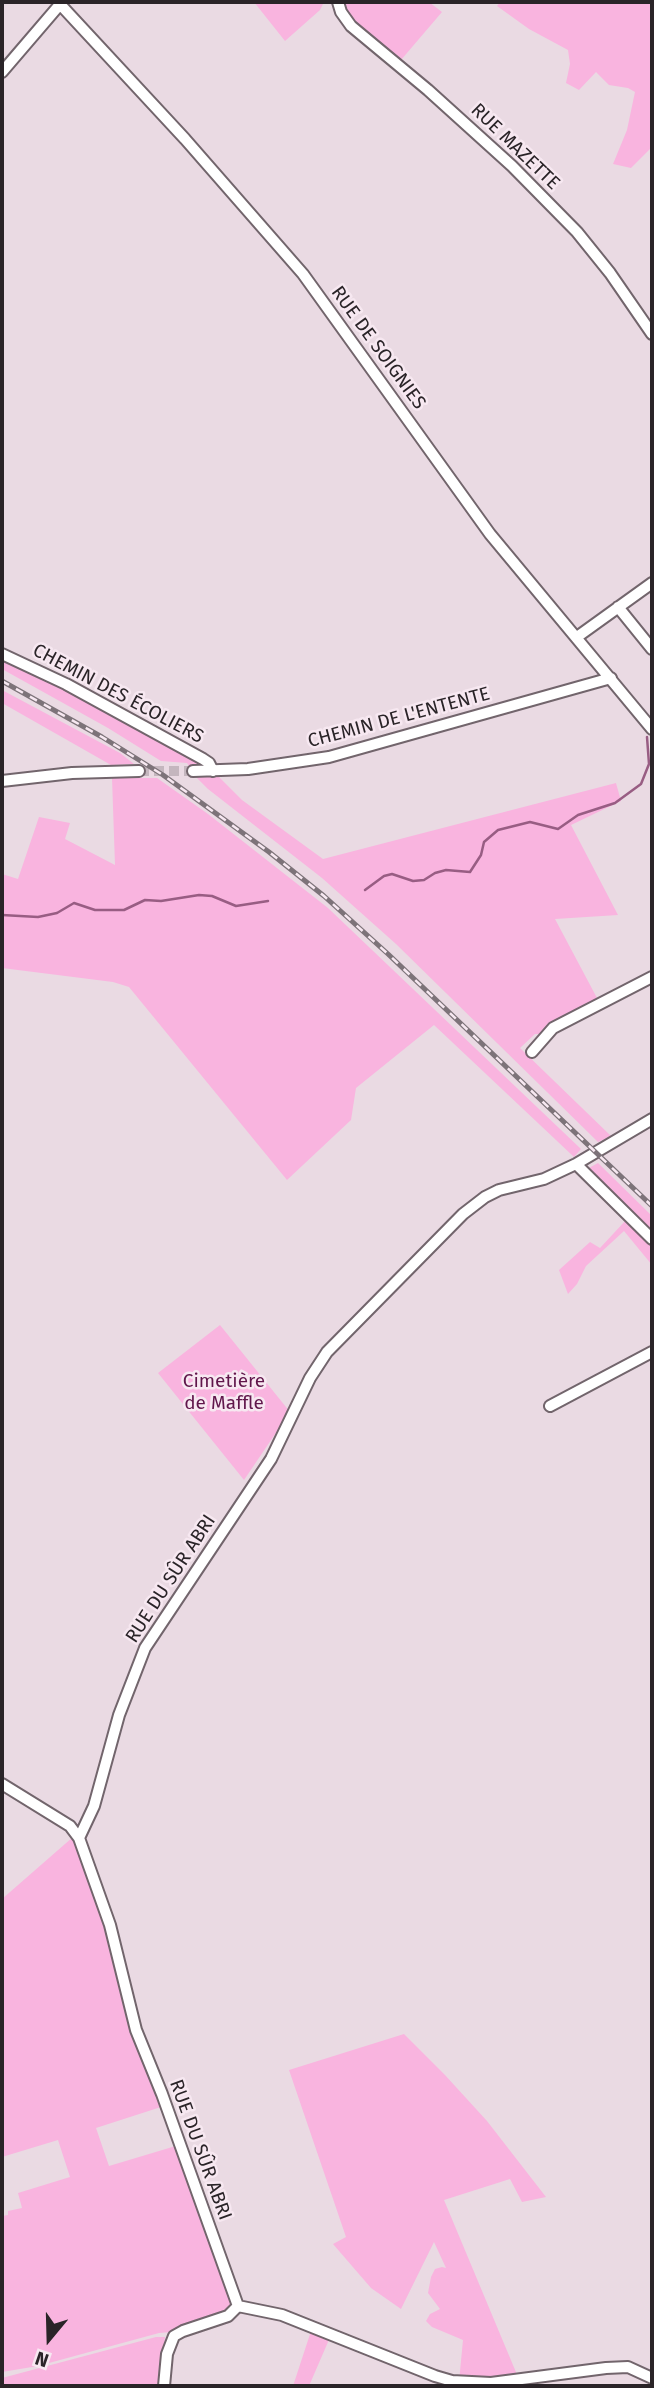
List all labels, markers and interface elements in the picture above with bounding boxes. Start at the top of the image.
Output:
street label: RUE MAZETTE [466,99,564,195]
street label: RUE DE SOIGNIES [326,282,430,414]
street label: CHEMIN DES ÉCOLIERS [29,639,207,749]
street label: CHEMIN DE L'ENTENTE [306,683,492,753]
park label: Cimetière de Maffle [183,1371,265,1415]
street label: RUE DU SÛR ABRI [121,1511,221,1647]
street label: RUE DU SÛR ABRI [164,2077,236,2223]
north arrow [14,2304,84,2374]
text: N [32,2346,52,2372]

